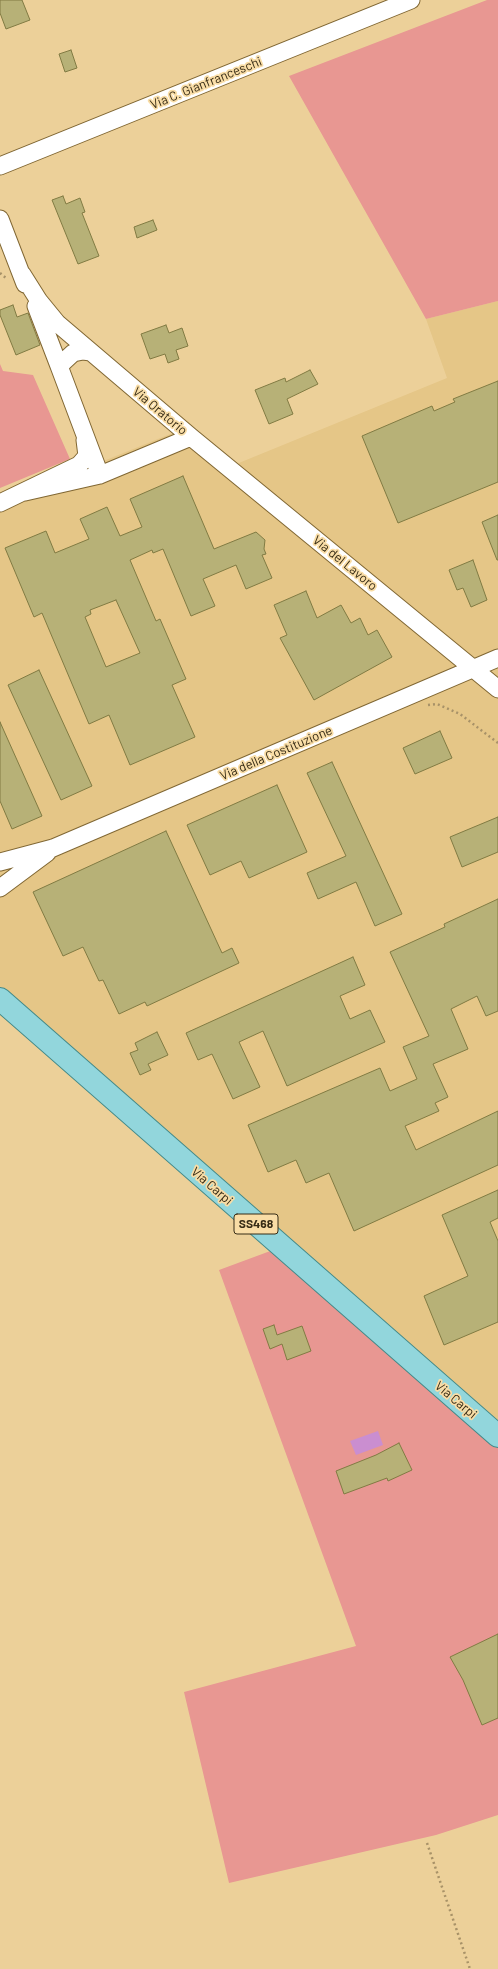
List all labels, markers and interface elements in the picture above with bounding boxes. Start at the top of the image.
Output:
street label: Via C. Gianfranceschi [148,53,264,113]
street label: Via Oratorio [130,384,190,438]
street label: Via del Lavoro [310,532,380,594]
street label: Via della Costituzione [218,722,334,784]
street label: Via Carpi [188,1164,236,1208]
road number: SS468 [234,1214,278,1234]
street label: Via Carpi [432,1378,480,1422]

